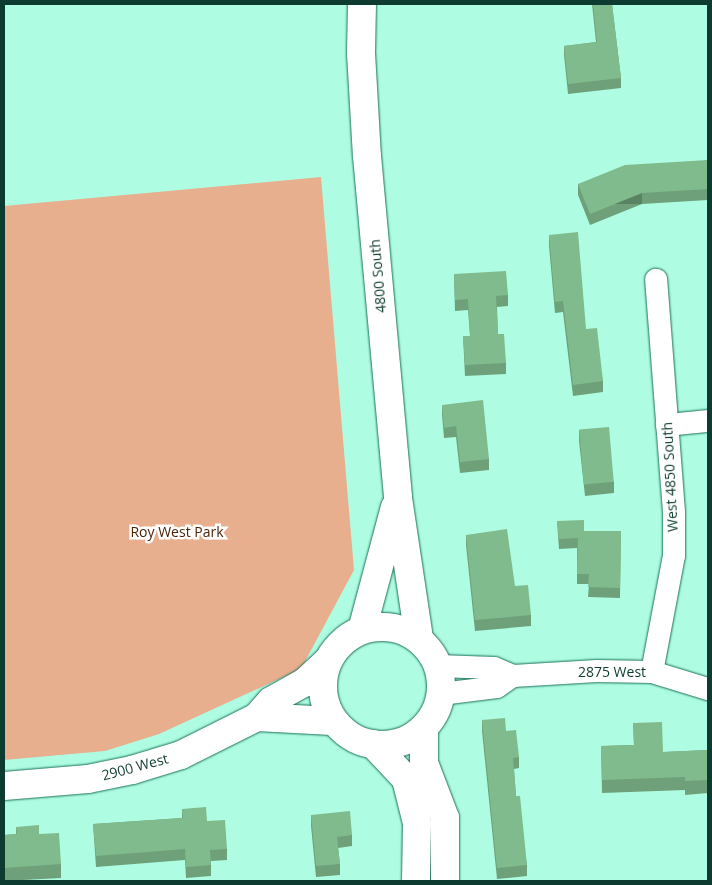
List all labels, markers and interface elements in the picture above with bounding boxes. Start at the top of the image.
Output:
street label: 4800 South [366,238,390,314]
street label: West 4850 South [659,422,681,532]
park label: Roy West Park [130,524,224,540]
street label: 2875 West [578,664,646,680]
street label: 2900 West [100,750,170,784]

